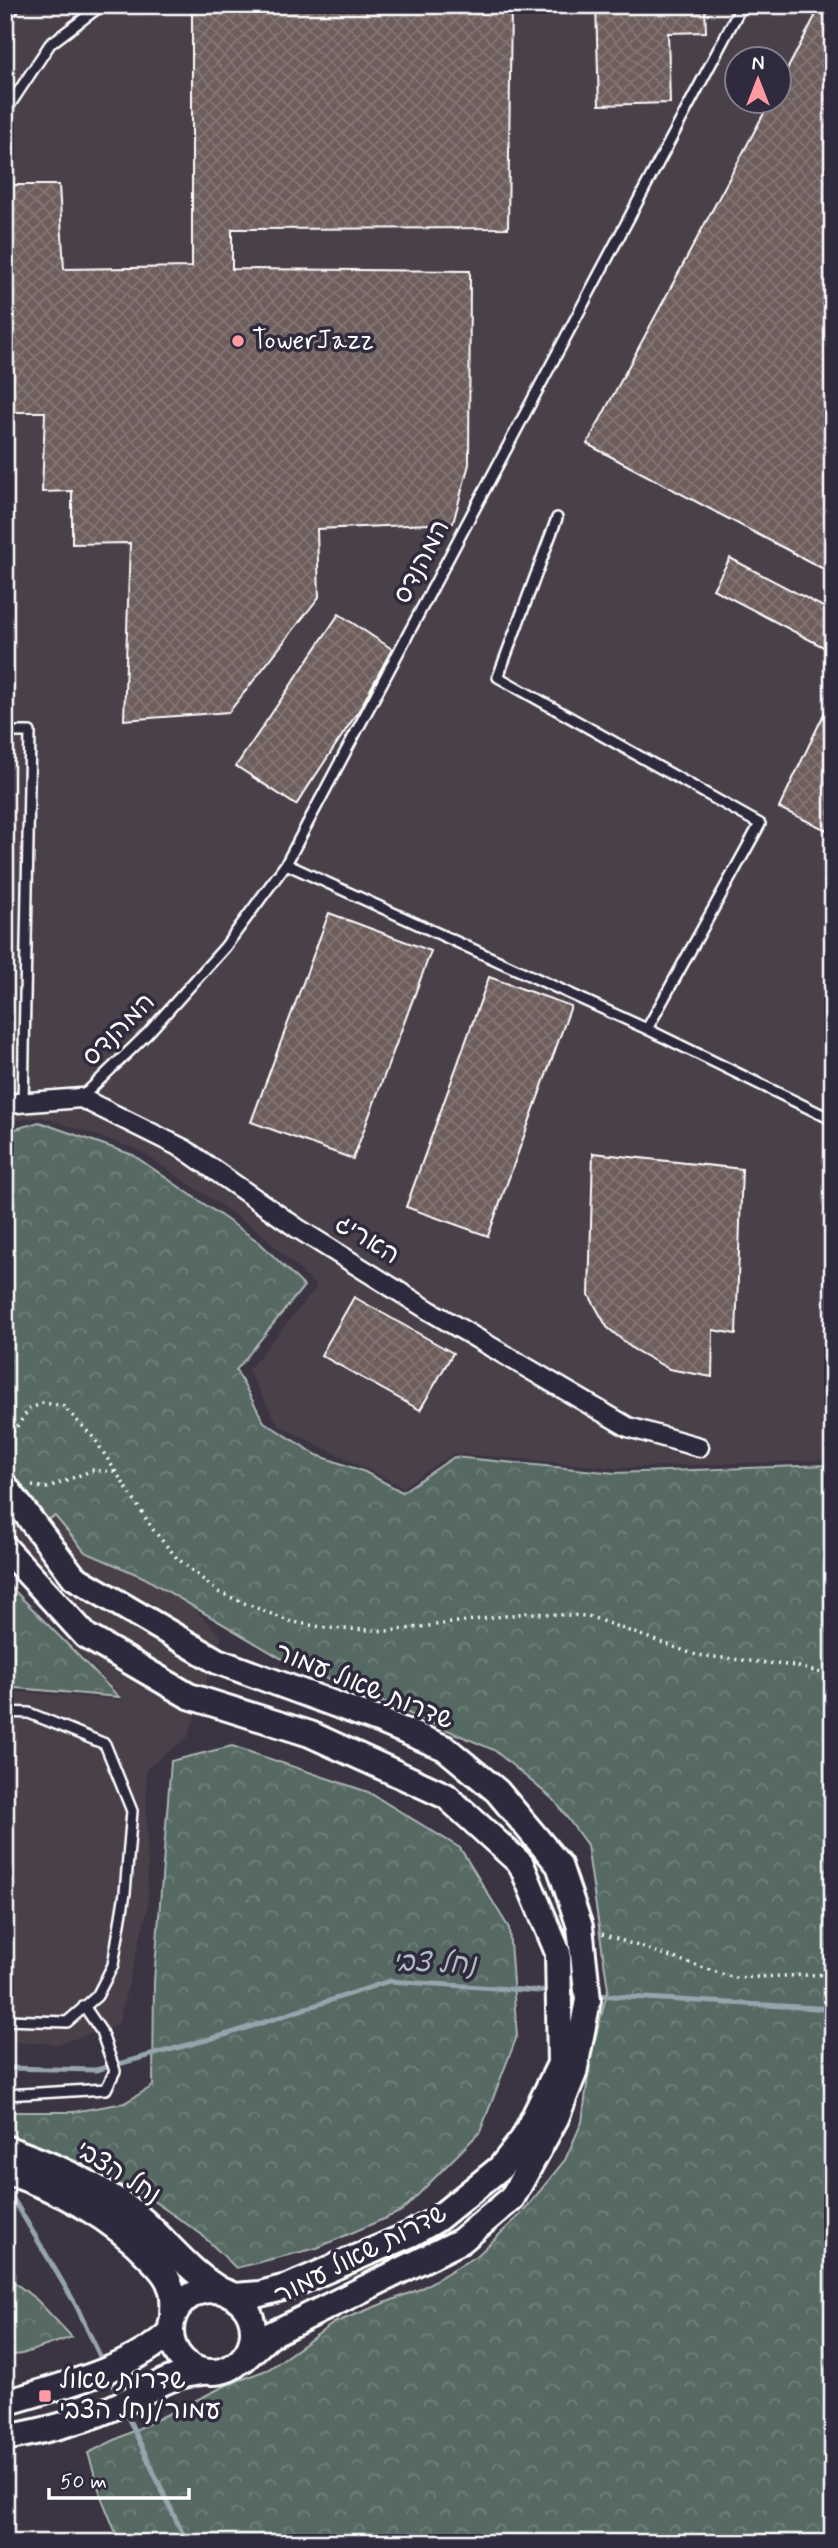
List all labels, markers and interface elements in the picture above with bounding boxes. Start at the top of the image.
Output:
north arrow [722,46,792,116]
text: N [752,52,764,77]
place label: TowerJazz [252,324,374,358]
marker: TowerJazz [230,333,246,349]
street label: המהנדס [386,514,458,610]
street label: המהנדס [75,986,163,1074]
street label: האריג [328,1207,406,1273]
street label: שדרות שאול עמור [270,1636,458,1738]
water label: נחל צבי [391,1944,478,1984]
street label: נחל הצבי [69,2134,167,2212]
street label: שדרות שאול עמור [269,2197,453,2313]
place label: שדרות שאול עמור/נחל הצבי [59,2364,220,2428]
marker: שדרות שאול עמור/נחל הצבי [37,2388,53,2404]
scale bar [49,2457,189,2501]
text: 50 m [60,2468,107,2496]

